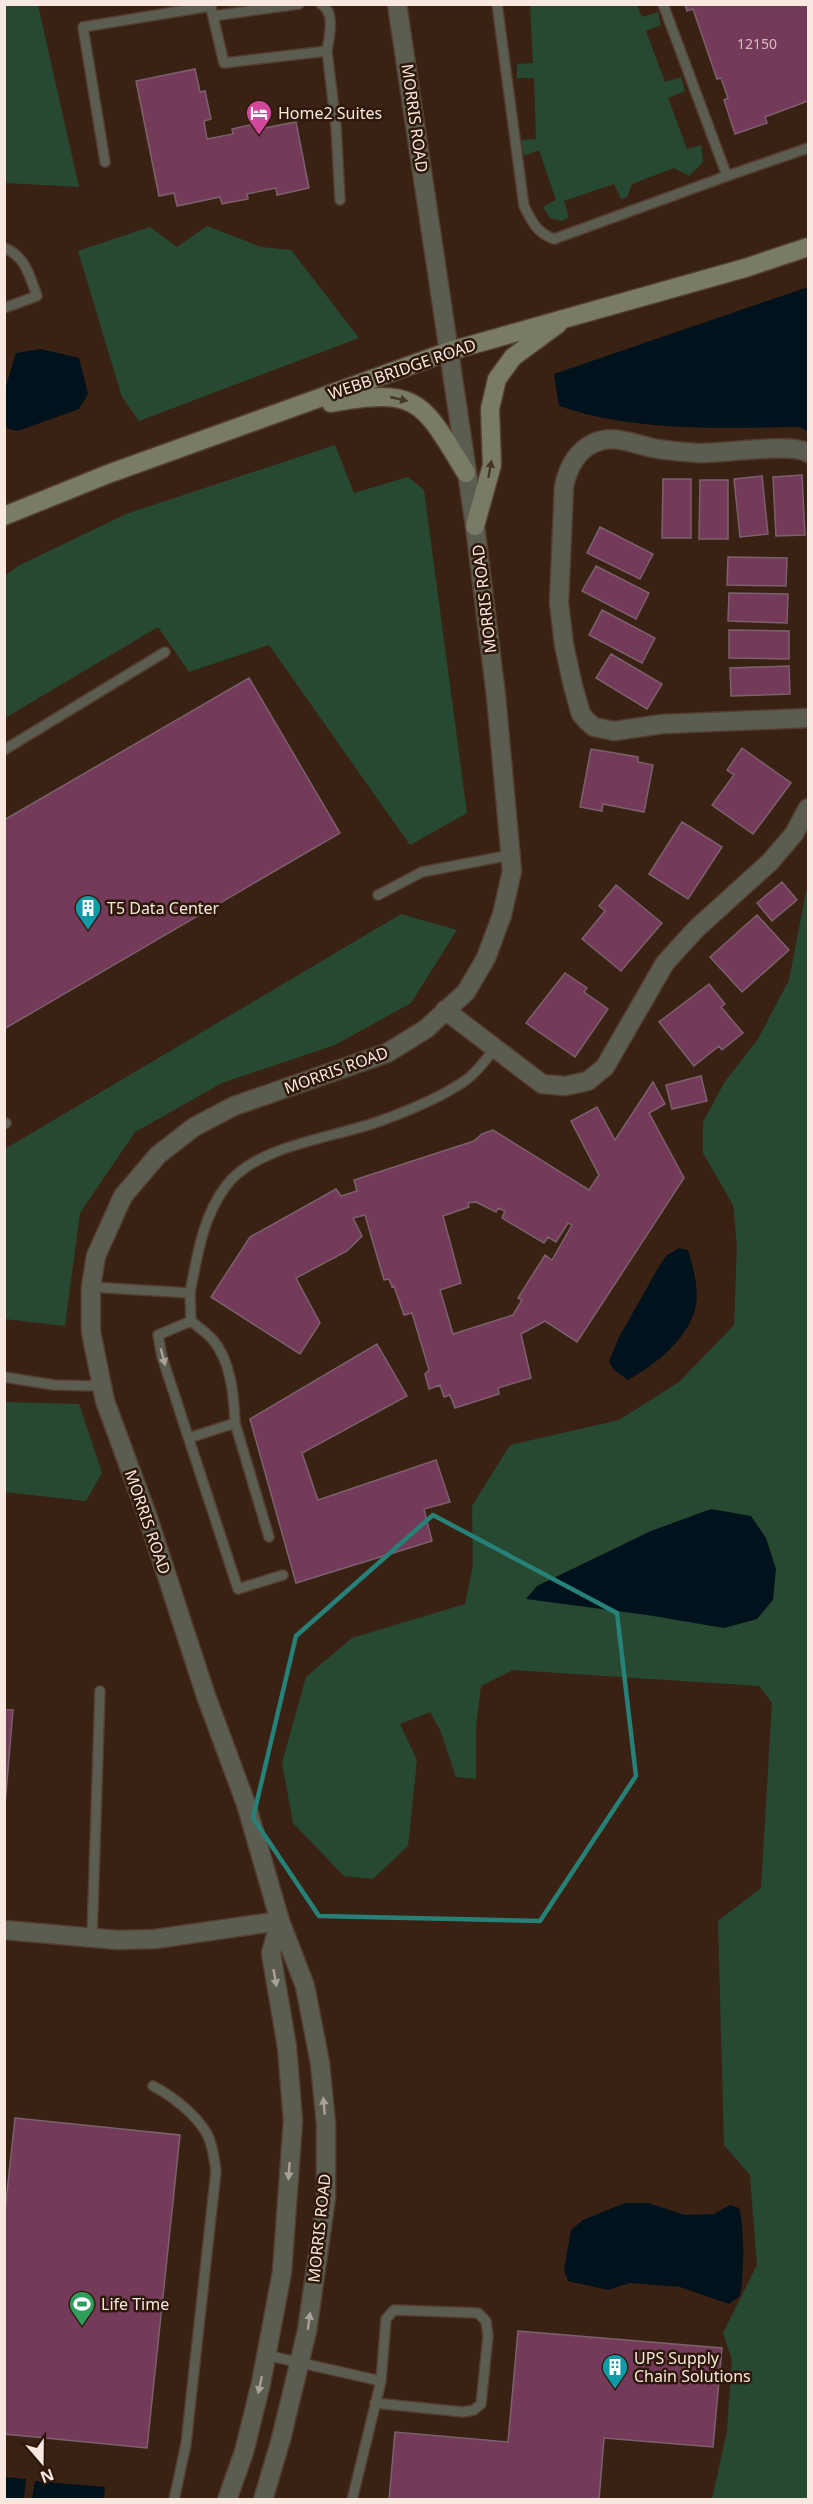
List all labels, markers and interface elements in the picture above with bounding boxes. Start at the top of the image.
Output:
house number: 12150 [737,34,777,53]
street label: MORRIS ROAD [397,62,433,174]
hotel icon: Home2 Suites [244,98,274,136]
place label: Home2 Suites [278,102,382,124]
street label: WEBB BRIDGE ROAD [325,333,479,405]
one-way arrow [390,394,408,404]
one-way arrow [486,459,495,478]
street label: MORRIS ROAD [466,543,502,655]
building icon: T5 Data Center [73,893,103,931]
place label: T5 Data Center [107,897,220,919]
street label: MORRIS ROAD [281,1041,391,1099]
one-way arrow [158,1348,168,1366]
street label: MORRIS ROAD [120,1467,176,1577]
one-way arrow [271,1968,280,1987]
one-way arrow [319,2097,329,2116]
one-way arrow [285,2162,294,2181]
street label: MORRIS ROAD [302,2172,336,2284]
sports icon: Life Time [67,2289,97,2327]
place label: Life Time [101,2293,169,2315]
one-way arrow [304,2311,313,2330]
place label: UPS Supply Chain Solutions [634,2347,751,2387]
building icon: UPS Supply Chain Solutions [600,2352,630,2390]
one-way arrow [255,2376,264,2395]
north arrow [12,2432,72,2492]
text: N [37,2464,57,2489]

